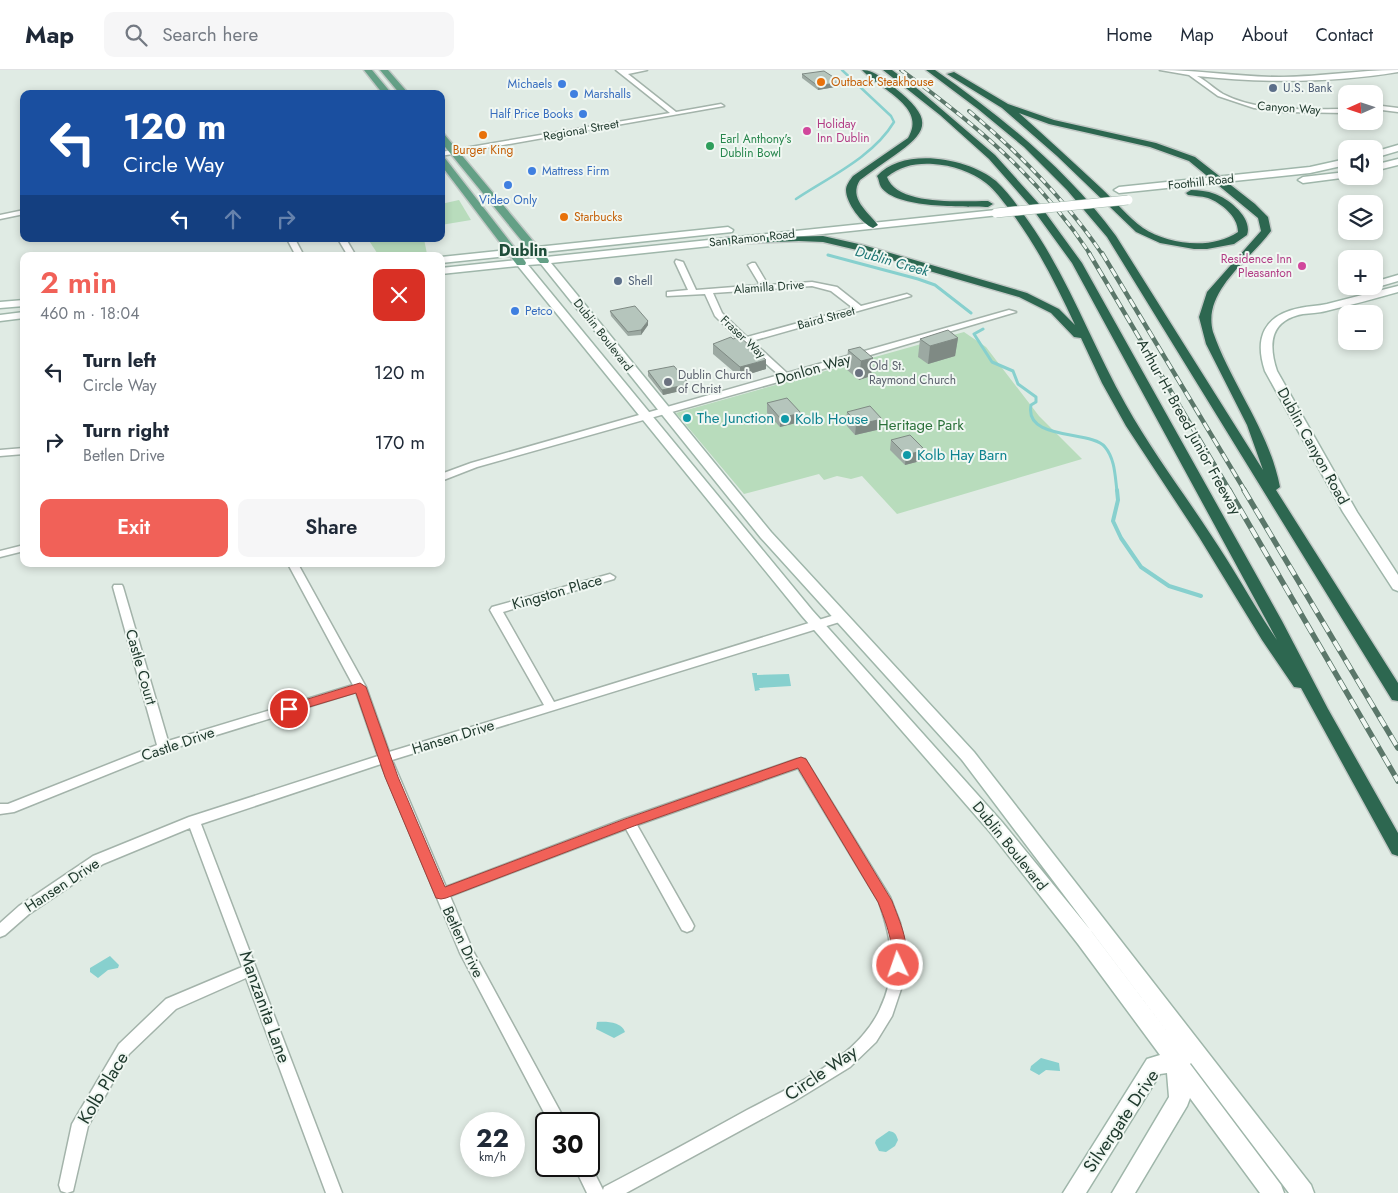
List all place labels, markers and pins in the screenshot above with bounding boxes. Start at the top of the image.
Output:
place label: Outback Steakhouse [831,73,934,91]
place label: Michaels [508,75,552,93]
marker: Outback Steakhouse [815,76,827,88]
marker: Michaels [556,78,568,90]
place label: U.S. Bank [1283,79,1333,97]
marker: U.S. Bank [1267,82,1279,94]
place label: Marshalls [584,85,631,103]
marker: Marshalls [568,88,580,100]
place label: Half Price Books [490,105,573,123]
marker: Half Price Books [577,108,589,120]
place label: Holiday Inn Dublin [817,115,870,147]
marker: Holiday Inn Dublin [801,125,813,137]
marker: Burger King [477,129,489,141]
place label: Earl Anthony's Dublin Bowl [720,130,792,162]
marker: Earl Anthony's Dublin Bowl [704,140,716,152]
place label: Burger King [453,141,513,159]
place label: Mattress Firm [542,162,609,180]
marker: Mattress Firm [526,165,538,177]
marker: Video Only [502,179,514,191]
place label: Video Only [479,191,538,209]
place label: Starbucks [574,208,623,226]
marker: Starbucks [558,211,570,223]
place label: Residence Inn Pleasanton [1221,250,1292,282]
marker: Residence Inn Pleasanton [1296,260,1308,272]
place label: Shell [628,272,653,290]
marker: Shell [612,275,624,287]
place label: Petco [525,302,553,320]
marker: Petco [509,305,521,317]
place label: Old St. Raymond Church [869,357,956,389]
place label: Dublin Church of Christ [678,366,752,398]
marker: Old St. Raymond Church [853,367,865,379]
marker: Dublin Church of Christ [662,376,674,388]
place label: The Junction [697,407,774,429]
place label: Kolb House [795,408,869,430]
marker: The Junction [681,412,693,424]
marker: Kolb House [779,413,791,425]
place label: Kolb Hay Barn [917,444,1007,466]
marker: Kolb Hay Barn [901,449,913,461]
pin [268,688,310,730]

